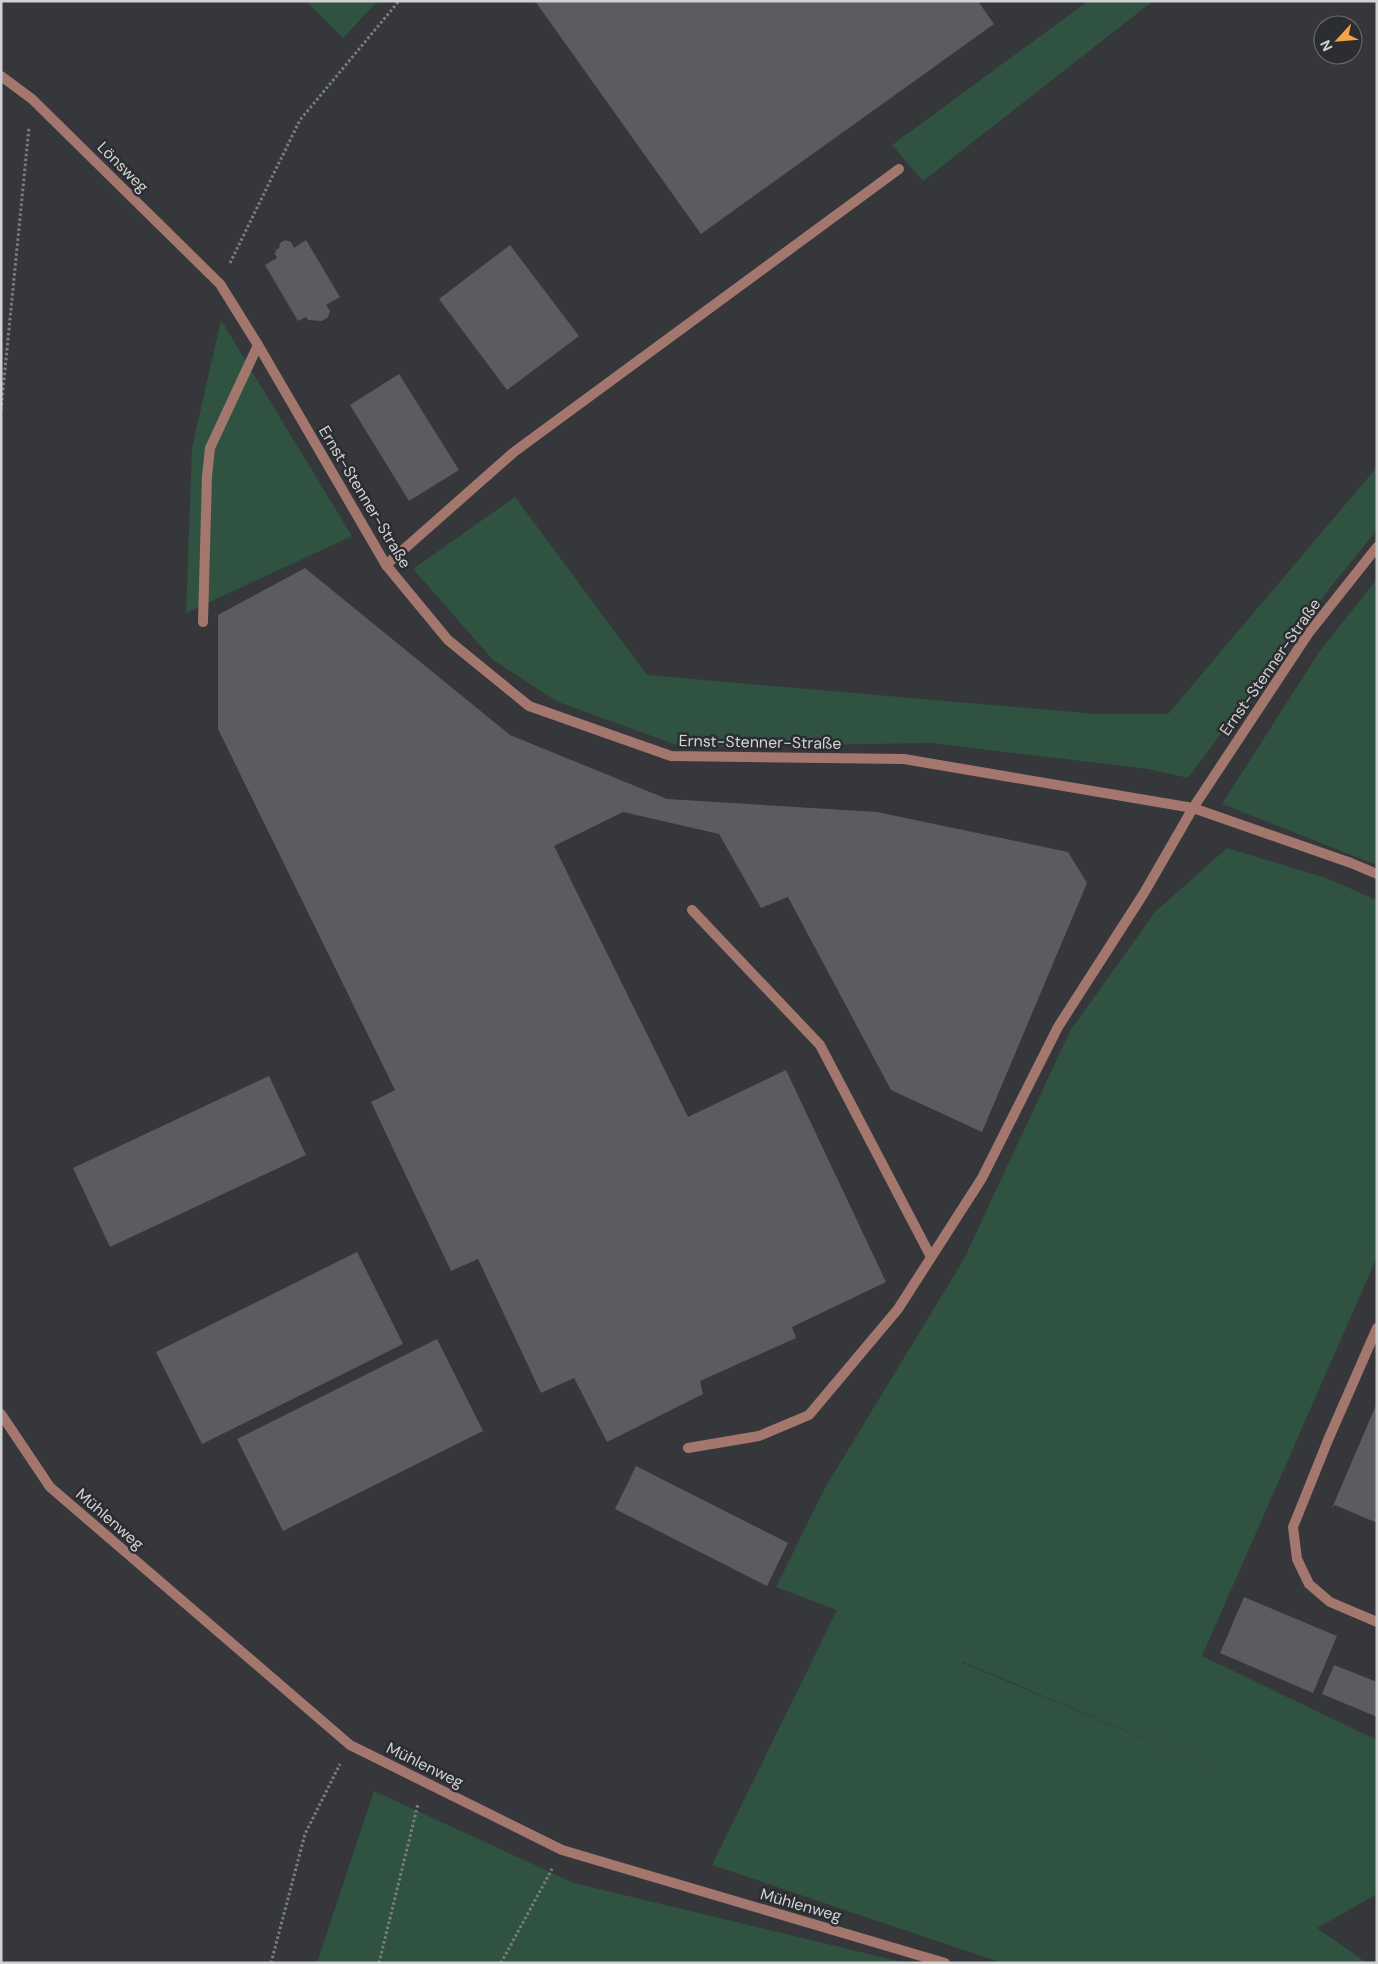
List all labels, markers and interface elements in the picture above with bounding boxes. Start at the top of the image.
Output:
north arrow [1313,15,1363,65]
text: N [1316,37,1337,54]
street label: Lönsweg [93,137,153,197]
street label: Ernst-Stenner-Straße [314,422,416,572]
street label: Ernst-Stenner-Straße [1215,594,1325,740]
street label: Ernst-Stenner-Straße [678,730,842,754]
street label: Mühlenweg [72,1484,148,1554]
street label: Mühlenweg [383,1737,467,1793]
street label: Mühlenweg [758,1883,844,1927]

